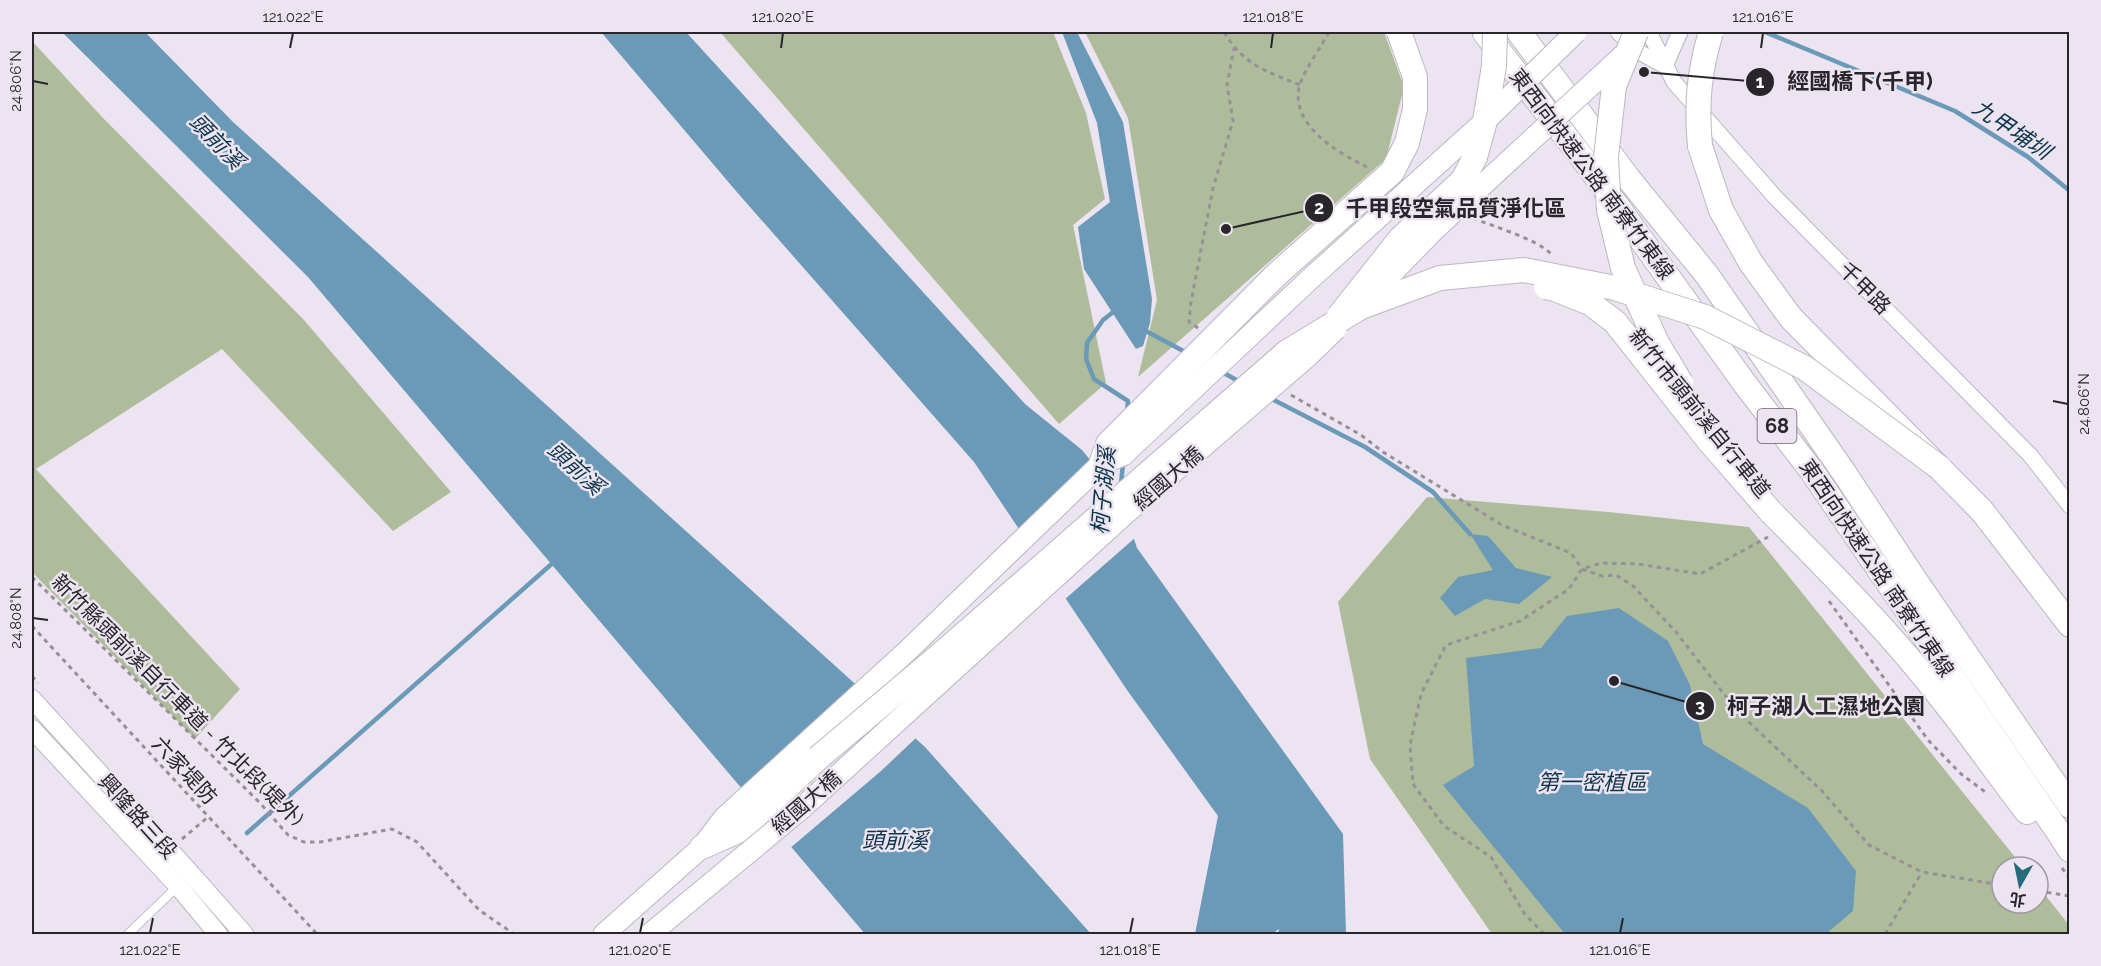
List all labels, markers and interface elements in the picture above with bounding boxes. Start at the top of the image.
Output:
text: 121.022°E [262,8,324,26]
text: 121.020°E [752,8,814,26]
text: 121.018°E [1242,8,1304,26]
text: 121.016°E [1732,8,1794,26]
text: 24.806°N [7,50,25,112]
callout: 經國橋下(千甲) [1745,62,1945,102]
street label: 東西向快速公路 南寮竹東線 [1505,64,1679,284]
text: 經國橋下(千甲) [1787,68,1933,94]
text: 1 [1756,71,1765,92]
water label: 九甲埔圳 [1968,94,2058,166]
water label: 頭前溪 [185,108,251,176]
callout: 千甲段空氣品質淨化區 [1304,188,1578,228]
text: 千甲段空氣品質淨化區 [1346,195,1566,221]
text: 2 [1314,197,1324,218]
street label: 千甲路 [1834,257,1896,319]
street label: 新竹市頭前溪自行車道 [1624,324,1776,502]
text: 24.806°N [2075,373,2093,435]
road number: 68 [1758,409,1796,443]
water label: 頭前溪 [543,436,611,502]
street label: 經國大橋 [1128,441,1208,515]
water label: 柯子湖溪 [1086,443,1120,536]
street label: 東西向快速公路 南寮竹東線 [1795,454,1959,682]
street label: 新竹縣頭前溪自行車道 - 竹北段(堤外) [47,569,309,831]
text: 24.808°N [7,587,25,649]
callout: 柯子湖人工濕地公園 [1685,686,1937,726]
text: 柯子湖人工濕地公園 [1727,693,1925,719]
text: 3 [1695,695,1705,716]
street label: 六家堤防 [147,731,223,809]
street label: 經國大橋 [766,765,846,839]
street label: 興隆路三段 [94,769,182,863]
water label: 第一密植區 [1537,769,1650,795]
water label: 頭前溪 [862,827,931,853]
north arrow [1990,855,2050,915]
text: 北 [2008,889,2027,910]
text: 121.022°E [119,941,181,959]
text: 121.020°E [609,941,671,959]
text: 121.018°E [1099,941,1161,959]
text: 121.016°E [1589,941,1651,959]

